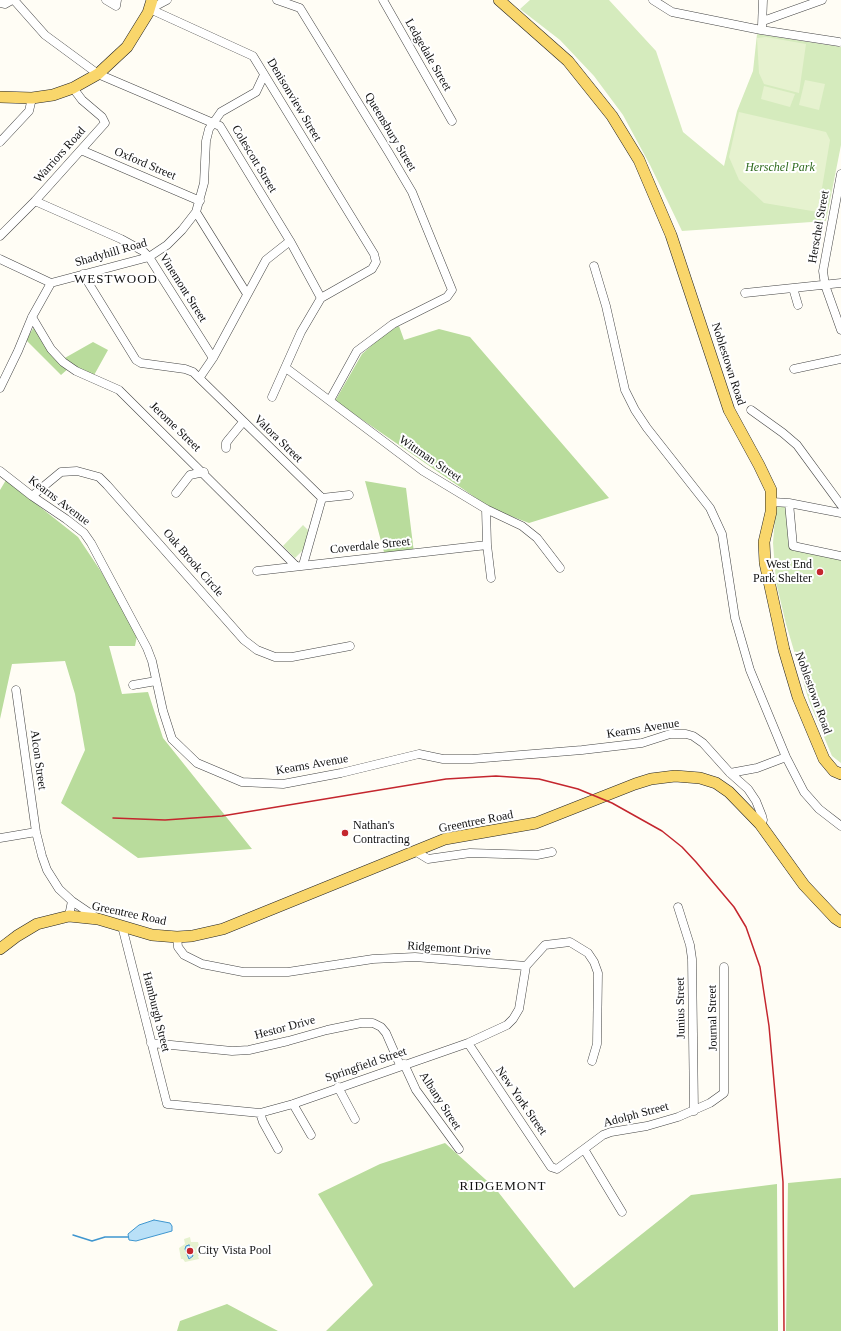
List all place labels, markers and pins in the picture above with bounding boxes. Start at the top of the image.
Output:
place label: West End Park Shelter [753,558,812,586]
marker: West End Park Shelter [815,567,825,577]
place label: Nathan's Contracting [353,819,410,847]
marker: Nathan's Contracting [340,828,350,838]
place label: City Vista Pool [198,1244,271,1258]
marker: City Vista Pool [185,1246,195,1256]

